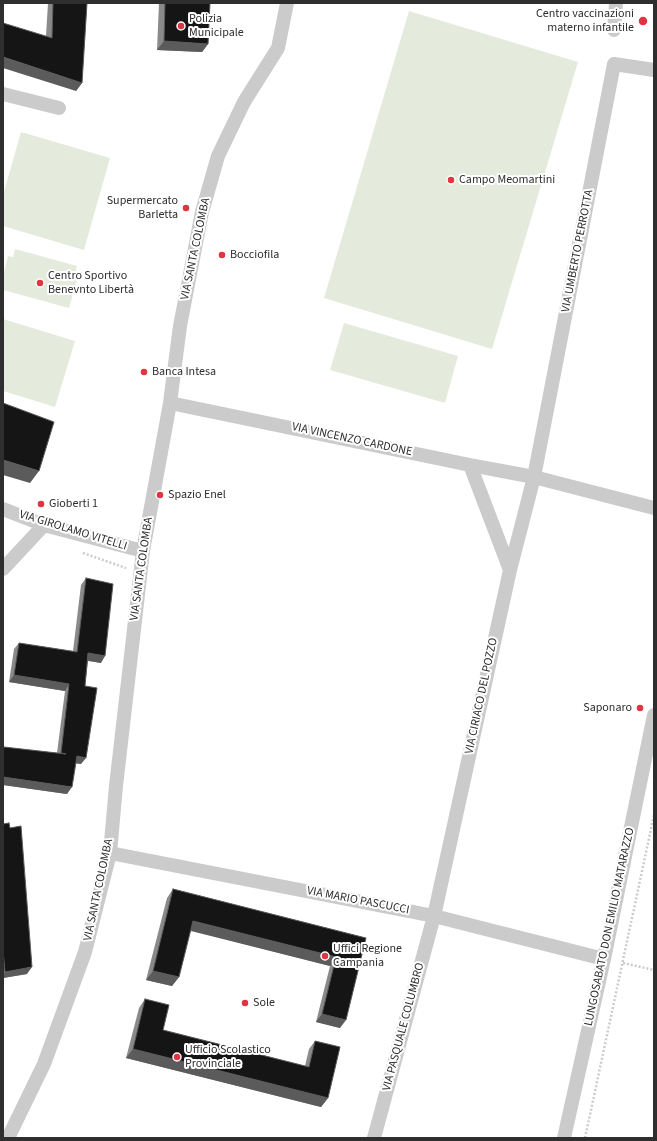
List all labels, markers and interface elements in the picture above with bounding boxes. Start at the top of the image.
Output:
place label: Centro vaccinazioni materno infantile [536,7,634,35]
place label: Polizia Municipale [189,12,244,40]
marker: Centro vaccinazioni materno infantile [637,15,649,27]
marker: Polizia Municipale [176,21,186,31]
place label: Campo Meomartini [459,173,555,187]
marker: Campo Meomartini [446,175,456,185]
street label: VIA UMBERTO PERROTTA [559,188,597,314]
place label: Supermercato Barletta [107,194,178,222]
street label: VIA SANTA COLOMBA [178,197,214,301]
marker: Supermercato Barletta [181,203,191,213]
place label: Bocciofila [230,248,279,262]
marker: Bocciofila [217,250,227,260]
place label: Centro Sportivo Benevnto Libertà [48,269,134,297]
marker: Centro Sportivo Benevnto Libertà [35,278,45,288]
place label: Banca Intesa [152,365,216,379]
marker: Banca Intesa [139,367,149,377]
street label: VIA VINCENZO CARDONE [291,420,413,460]
place label: Spazio Enel [168,488,226,502]
marker: Spazio Enel [155,490,165,500]
place label: Gioberti 1 [49,497,98,511]
marker: Gioberti 1 [36,499,46,509]
street label: VIA GIROLAMO VITELLI [17,508,129,554]
street label: VIA SANTA COLOMBA [128,516,156,622]
street label: VIA CIRIACO DEL POZZO [463,637,501,755]
place label: Saponaro [583,701,632,715]
marker: Saponaro [635,703,645,713]
street label: LUNGOSABATO DON EMILIO MATARAZZO [582,826,638,1028]
street label: VIA SANTA COLOMBA [81,838,117,942]
street label: VIA MARIO PASCUCCI [306,884,410,918]
place label: Uffici Regione Campania [333,942,402,970]
marker: Uffici Regione Campania [320,951,330,961]
street label: VIA PASQUALE COLUMBRO [380,961,428,1093]
place label: Sole [253,996,275,1010]
marker: Sole [240,998,250,1008]
place label: Ufficio Scolastico Provinciale [185,1043,271,1071]
marker: Ufficio Scolastico Provinciale [172,1052,182,1062]

